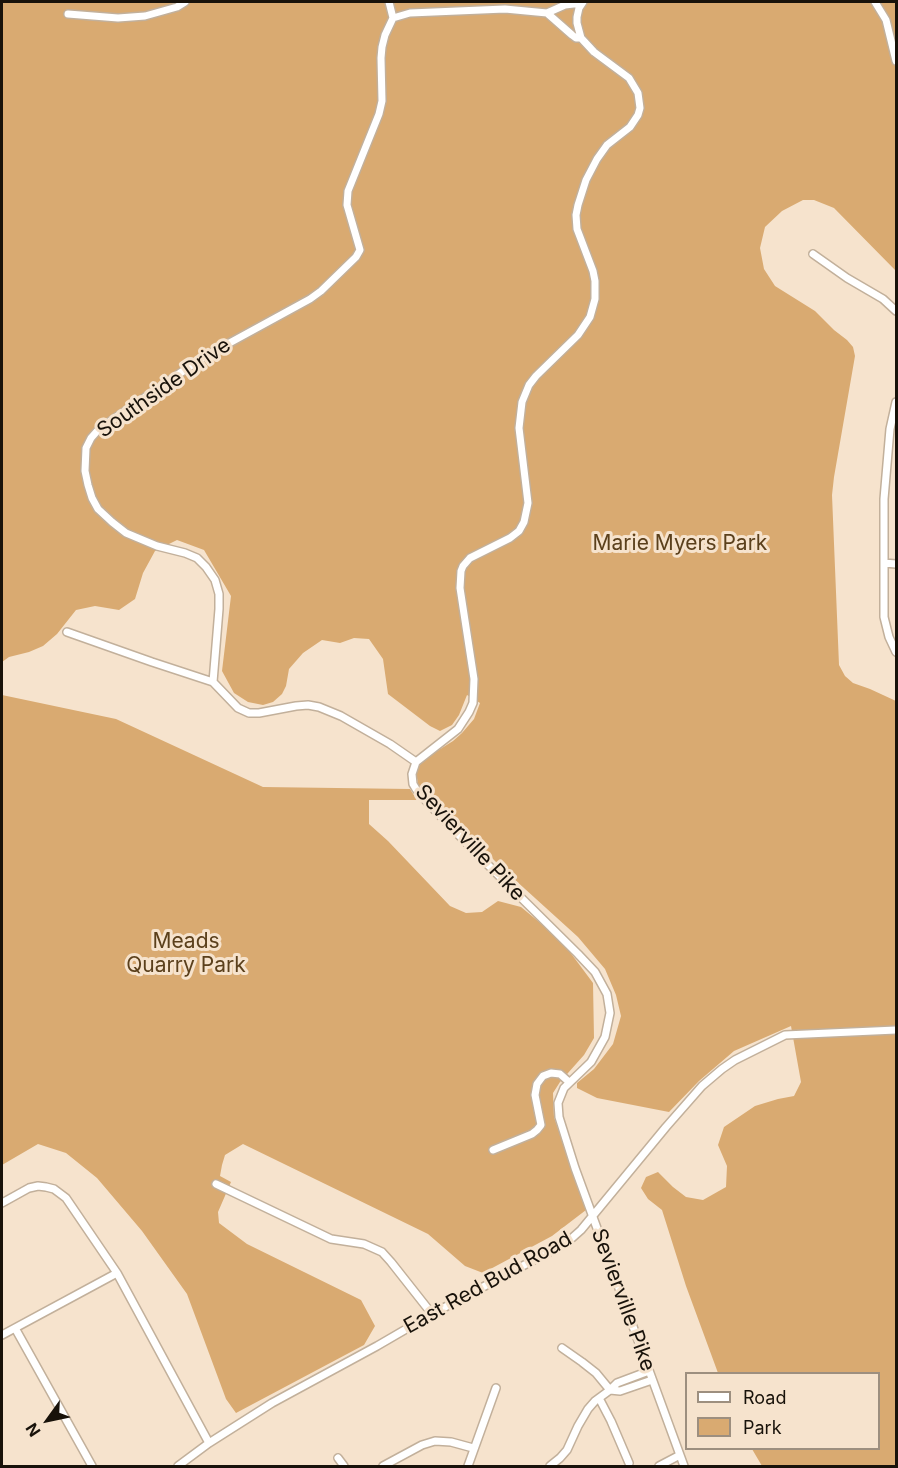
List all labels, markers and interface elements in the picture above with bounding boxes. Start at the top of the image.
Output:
street label: Southside Drive [92,333,236,443]
park label: Marie Myers Park [593,531,767,557]
street label: Sevierville Pike [410,780,530,906]
park label: Meads Quarry Park [126,929,246,979]
street label: Sevierville Pike [586,1225,660,1375]
street label: East Red Bud Road [400,1226,576,1340]
legend [685,1372,880,1450]
text: Road [743,1387,786,1408]
north arrow [18,1390,78,1450]
text: Park [743,1417,782,1438]
text: N [21,1419,45,1440]

